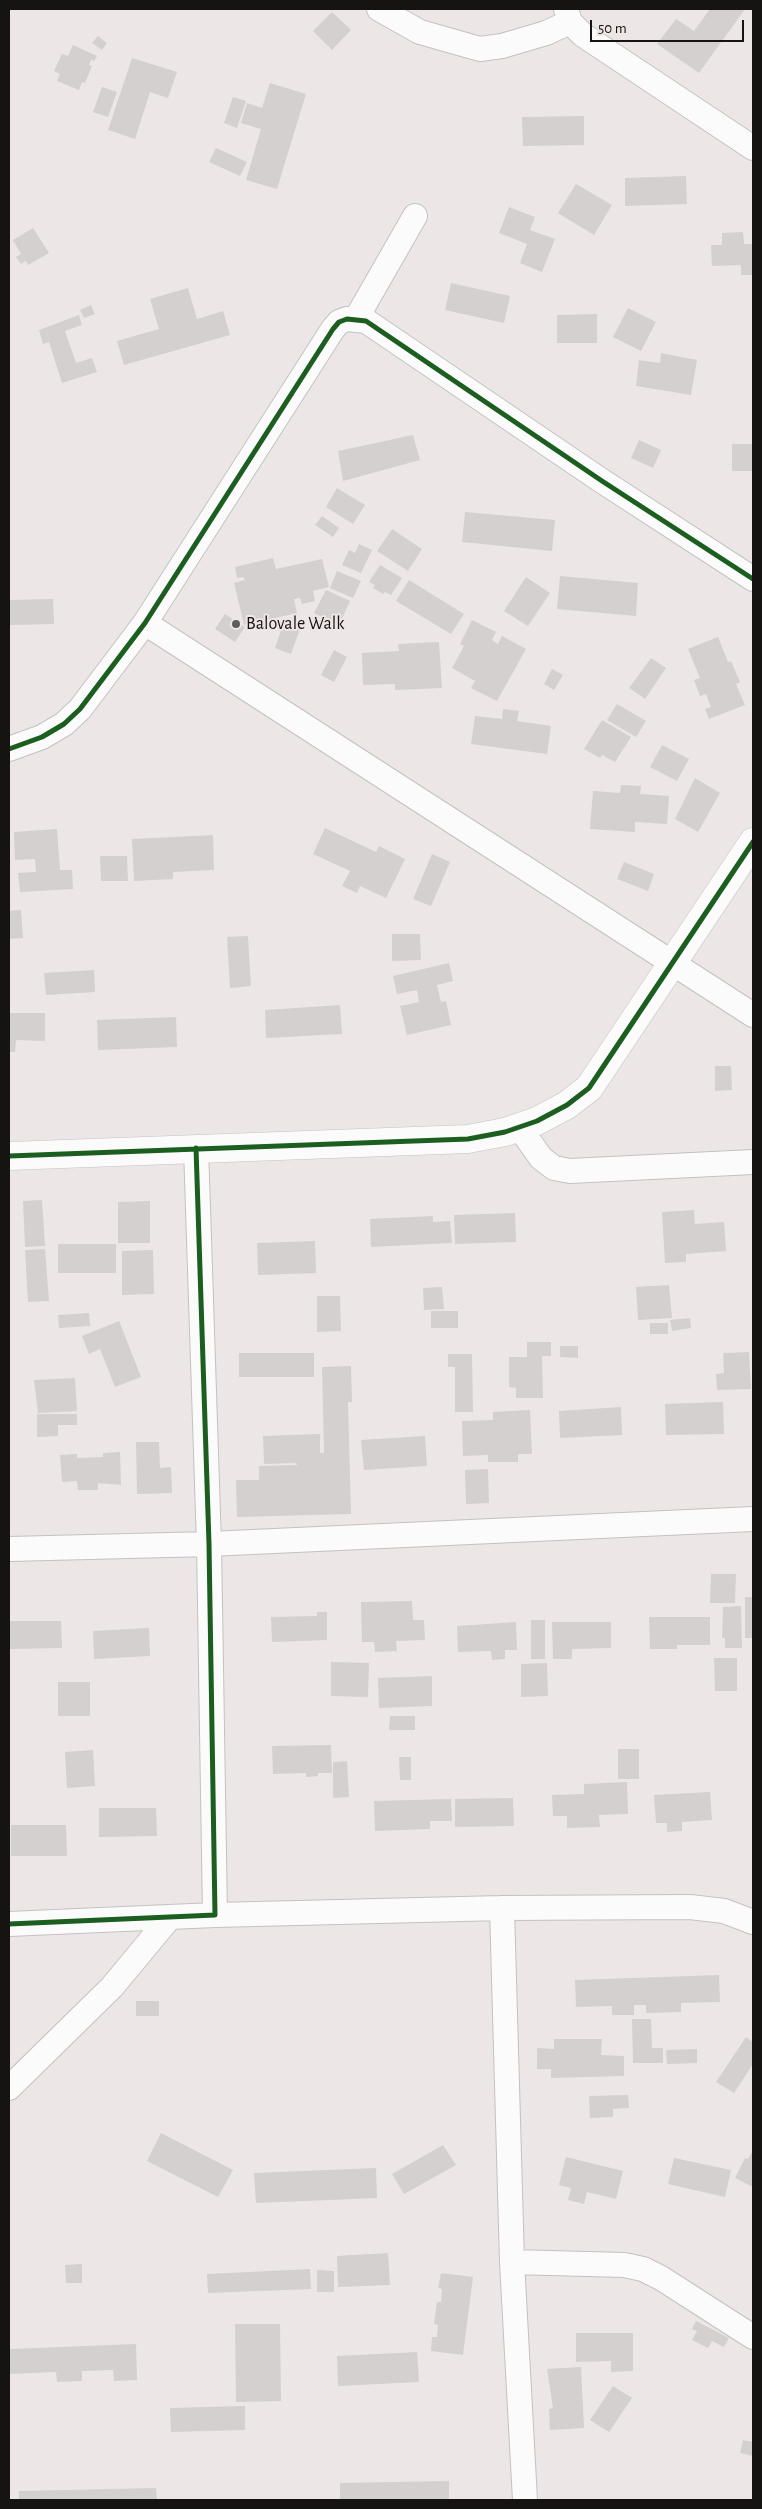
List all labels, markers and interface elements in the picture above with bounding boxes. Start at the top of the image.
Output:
scale bar [592,10,746,42]
text: 50 m [598,21,627,36]
place label: Balovale Walk [246,613,344,635]
marker: Balovale Walk [230,618,242,630]

